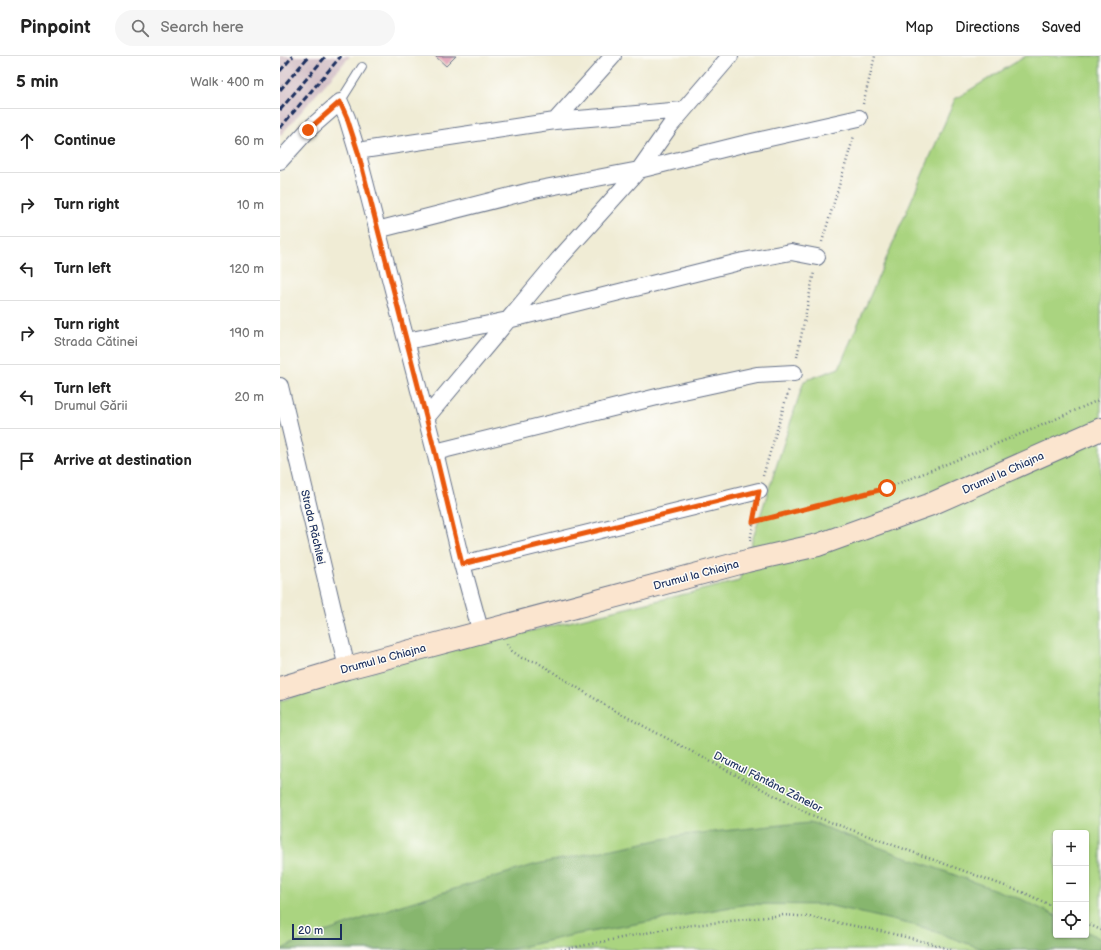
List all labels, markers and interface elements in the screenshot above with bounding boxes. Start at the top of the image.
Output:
search box [115,10,395,46]
text: Pinpoint [20,16,91,39]
icon: search [129,17,151,39]
text: Search here [161,18,244,37]
text: Map [905,19,933,36]
text: Directions [955,19,1020,36]
text: Saved [1042,19,1081,36]
text: 5 min [16,72,59,92]
text: Walk · 400 m [190,74,264,90]
route end [299,121,317,139]
icon: ahead [16,130,38,152]
text: Continue [54,131,116,150]
text: 60 m [234,133,264,149]
icon: right [16,194,38,216]
text: Turn right [54,195,119,214]
text: 10 m [237,197,264,213]
icon: left [16,258,38,280]
text: Turn left [54,259,111,278]
text: 120 m [229,261,264,277]
text: Turn right [54,315,119,334]
icon: right [16,322,38,344]
text: 190 m [230,325,264,341]
text: Strada Cătinei [54,334,138,350]
text: Turn left [54,379,111,398]
icon: left [16,386,38,408]
text: 20 m [234,389,264,405]
text: Drumul Gării [54,398,128,414]
street label: Drumul la Chiajna [960,449,1046,497]
icon: arrive [16,450,38,472]
text: Arrive at destination [54,451,192,470]
route start [878,479,896,497]
street label: Strada Răchitei [298,488,328,566]
street label: Drumul la Chiajna [652,557,740,593]
street label: Drumul la Chiajna [339,641,427,677]
street label: Drumul Fântâna Zânelor [711,749,825,816]
map controls [1053,830,1089,938]
button: + [1053,830,1089,866]
button: − [1053,866,1089,902]
button: locate [1053,902,1089,938]
scale bar [292,922,342,941]
text: 20 m [298,924,323,937]

